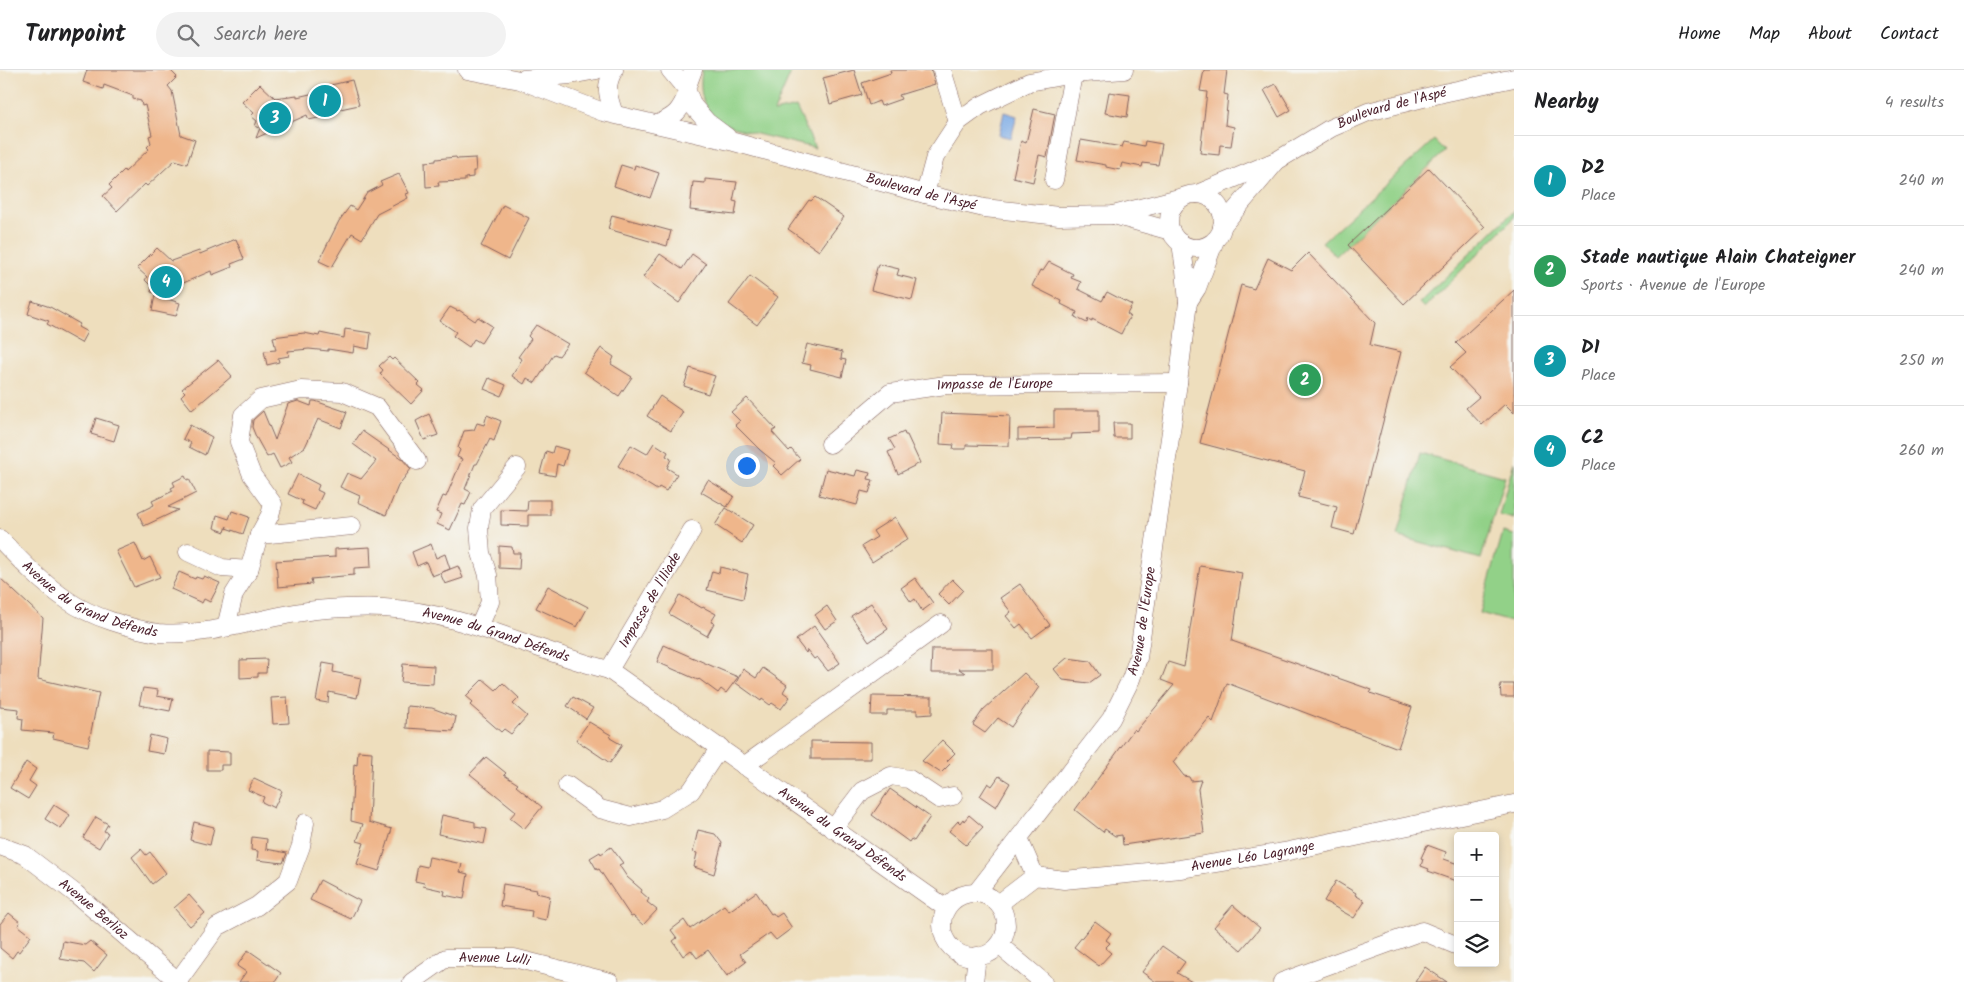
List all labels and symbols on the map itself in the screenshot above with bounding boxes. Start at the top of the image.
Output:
street label: Boulevard de l'Aspé [1334,81,1449,135]
pin: 1 [309,82,341,120]
pin: 3 [259,99,291,137]
street label: Boulevard de l'Aspé [863,167,979,217]
pin: 4 [150,263,182,301]
pin: 2 [1289,361,1321,399]
street label: Impasse de l'Europe [935,373,1053,397]
your location [734,453,760,479]
street label: Impasse de l'Iliade [613,548,688,652]
street label: Avenue du Grand Défends [16,556,159,644]
street label: Avenue de l'Europe [1122,565,1162,679]
street label: Avenue du Grand Défends [420,602,572,669]
street label: Avenue du Grand Défends [773,781,911,888]
street label: Avenue Léo Lagrange [1189,835,1317,878]
street label: Avenue Berlioz [54,873,134,945]
street label: Avenue Lulli [459,947,533,973]

